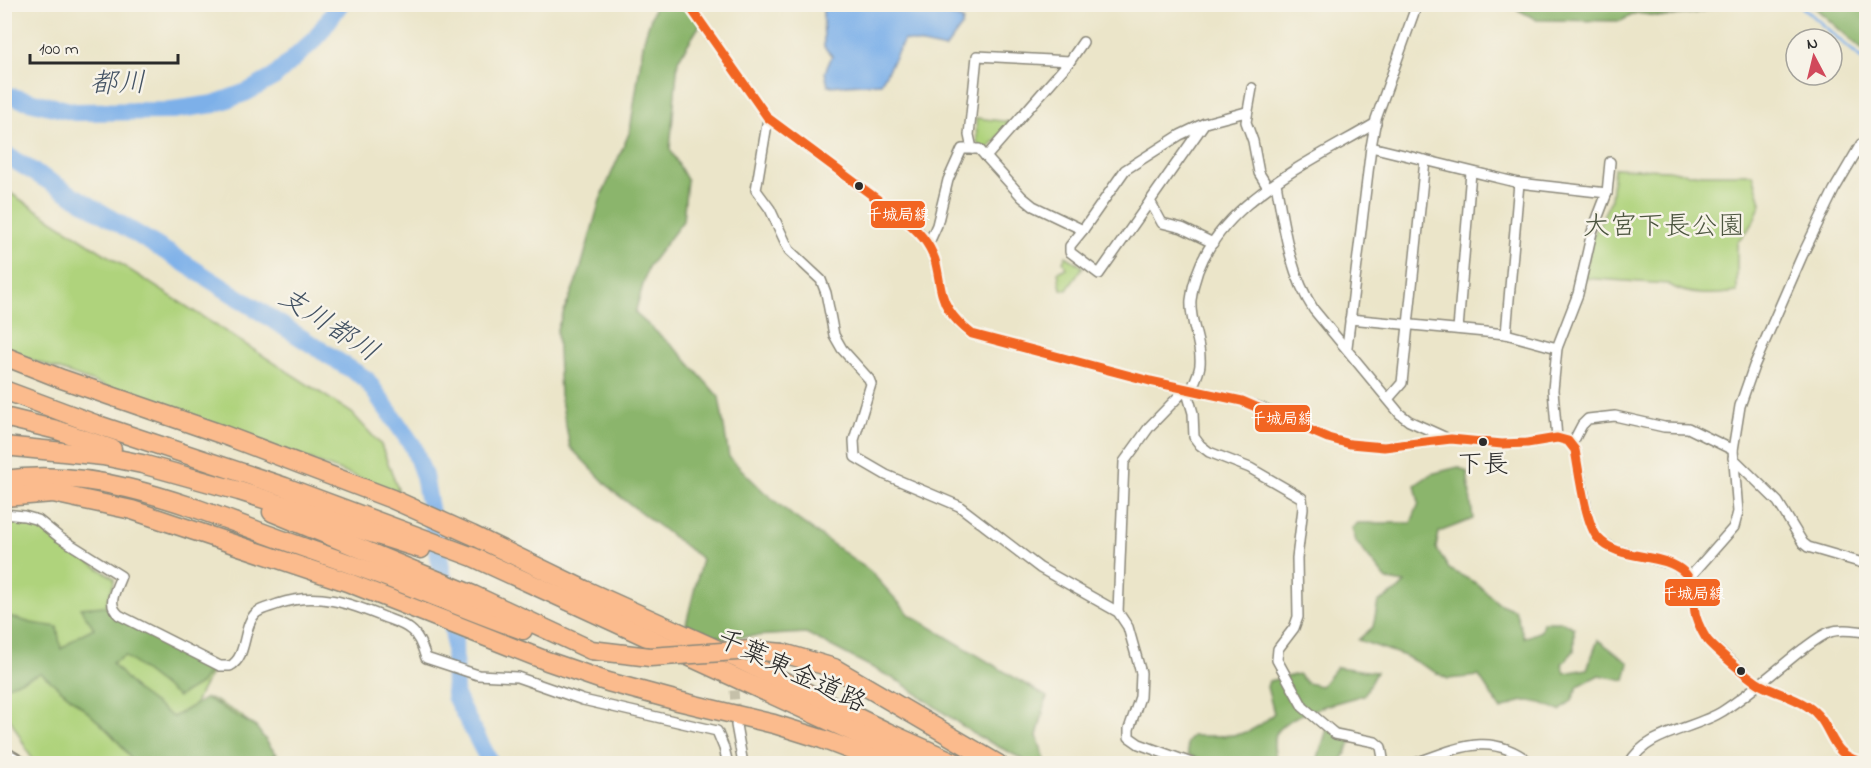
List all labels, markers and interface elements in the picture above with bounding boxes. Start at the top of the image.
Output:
scale bar [30,27,178,65]
north arrow [1784,27,1844,87]
text: N [1806,32,1819,57]
text: 100 m [39,37,79,63]
water label: 都川 [90,64,146,106]
unlabelled marker [853,180,865,192]
line badge: 千城局線 [870,200,926,229]
text: 千城局線 [866,204,930,228]
park label: 大宮下長公園 [1583,208,1745,247]
water label: 支川都川 [270,278,386,374]
line badge: 千城局線 [1254,404,1311,433]
text: 千城局線 [1250,408,1314,432]
marker: 下長 [1477,436,1489,448]
place label: 下長 [1457,447,1509,485]
line badge: 千城局線 [1664,578,1721,607]
text: 千城局線 [1661,583,1725,607]
street label: 千葉東金道路 [709,620,873,724]
unlabelled marker [1735,665,1747,677]

